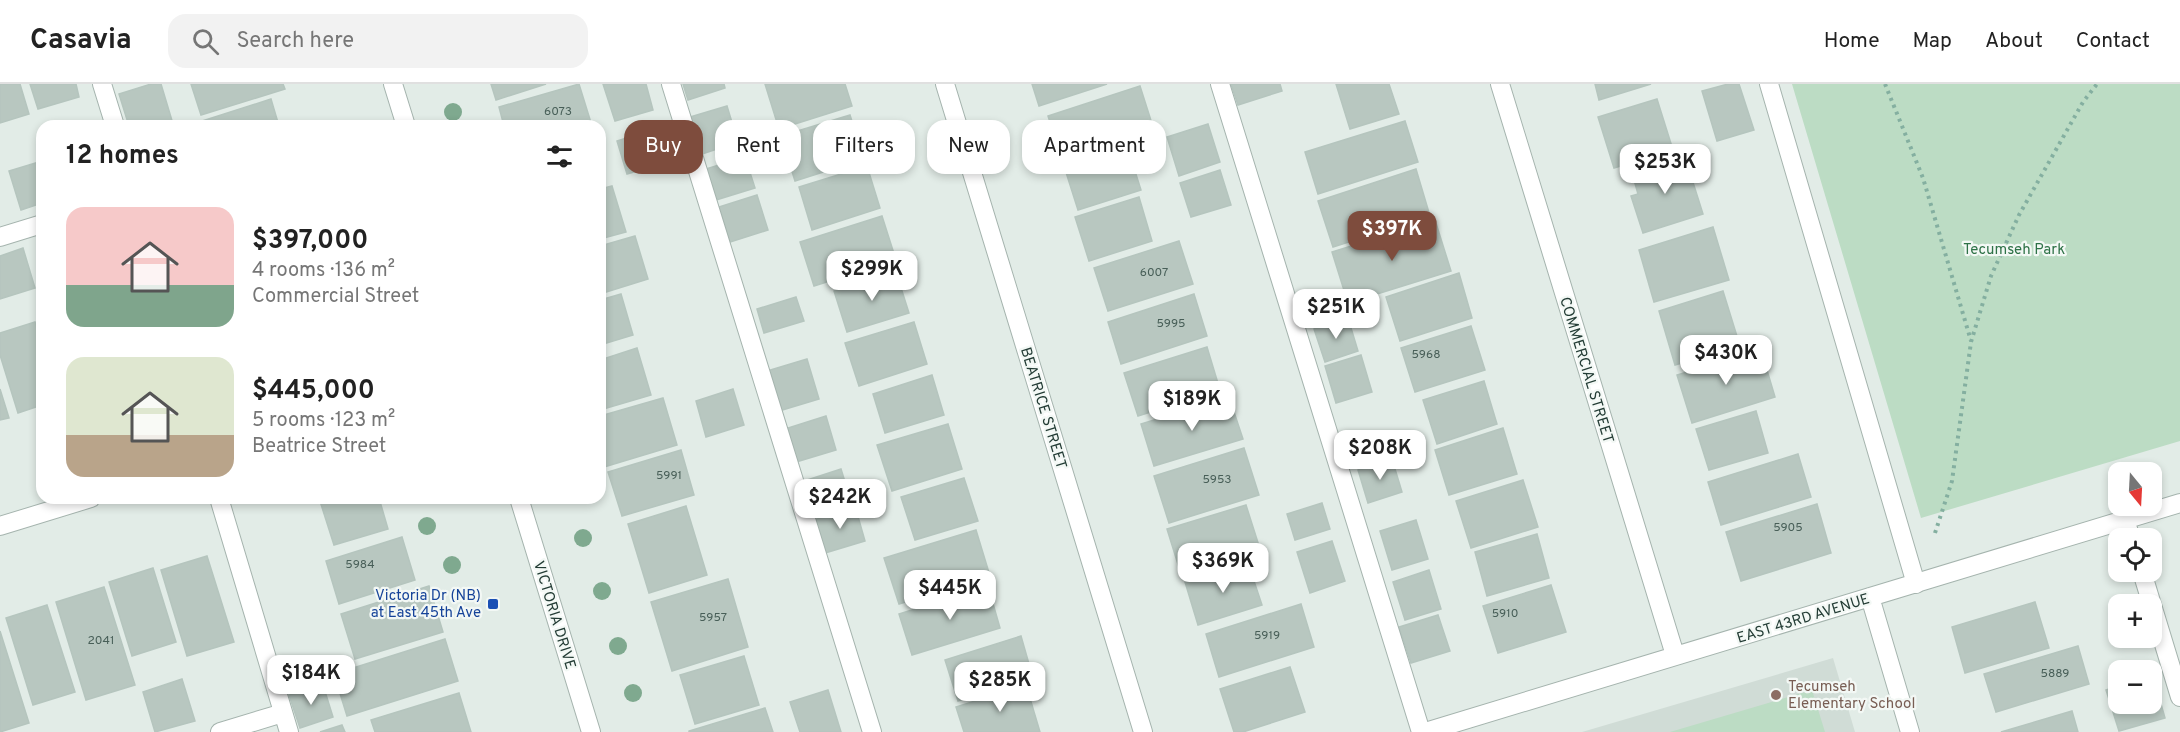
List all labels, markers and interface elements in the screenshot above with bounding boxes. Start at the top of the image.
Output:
search box [168,14,588,68]
text: Casavia [30,23,132,59]
icon: search [189,25,222,58]
text: Search here [237,28,354,55]
text: Home [1824,28,1880,55]
text: Map [1913,28,1952,55]
text: About [1985,28,2043,55]
text: Contact [2076,28,2150,55]
house number: 6073 [544,104,572,120]
chip: Buy [624,120,703,174]
chip: Rent [715,120,801,174]
chip: Filters [813,120,915,174]
chip: New [927,120,1010,174]
chip: Apartment [1022,120,1166,174]
text: 12 homes [66,140,179,173]
icon: filters [543,140,576,173]
pin: $253K [1623,144,1707,195]
text: $253K [1634,150,1696,176]
pin: $397K [1350,211,1434,262]
text: $397K [1362,217,1422,243]
text: $397,000 [252,225,368,258]
icon: home [114,231,186,303]
park label: Tecumseh Park [1963,241,2065,260]
pin: $299K [830,251,914,302]
text: $299K [840,257,904,283]
text: 4 rooms · 136 m² [252,258,395,284]
house number: 6007 [1140,265,1168,281]
text: Commercial Street [252,284,419,310]
pin: $251K [1294,289,1378,340]
text: $251K [1307,295,1365,321]
street label: COMMERCIAL STREET [1554,295,1617,446]
house number: 5995 [1156,316,1186,332]
pin: $430K [1684,335,1768,386]
text: $430K [1694,341,1758,367]
street label: BEATRICE STREET [1015,345,1070,472]
house number: 5968 [1412,347,1441,363]
text: $445,000 [252,375,375,408]
icon: home [114,381,186,453]
pin: $189K [1150,381,1234,432]
text: $189K [1162,387,1222,413]
text: 5 rooms · 123 m² [252,408,395,434]
pin: $208K [1338,430,1422,481]
text: Beatrice Street [252,434,386,460]
text: $208K [1348,436,1412,462]
north arrow [2108,462,2162,516]
map controls [2108,462,2162,714]
house number: 5991 [656,468,682,484]
house number: 5953 [1202,472,1232,488]
pin: $242K [798,479,882,530]
text: $242K [808,485,872,511]
house number: 5905 [1773,520,1803,536]
button: locate [2108,528,2162,582]
pin: $369K [1181,543,1265,594]
text: $369K [1192,549,1254,575]
house number: 5984 [345,557,375,573]
street label: VICTORIA DRIVE [528,559,579,672]
pin: $445K [908,570,992,621]
text: $445K [918,576,982,602]
place label: Victoria Dr (NB) at East 45th Ave [371,587,481,623]
street label: EAST 43RD AVENUE [1735,590,1872,649]
button: + [2108,594,2162,648]
marker: Victoria Dr (NB) at East 45th Ave [486,597,500,611]
house number: 5910 [1492,606,1518,622]
house number: 5957 [699,610,727,626]
house number: 5919 [1254,628,1280,644]
house number: 2041 [88,633,114,649]
pin: $184K [269,655,353,706]
button: − [2108,660,2162,714]
text: $184K [281,661,341,687]
pin: $285K [958,662,1042,713]
house number: 5889 [2040,666,2070,682]
text: $285K [968,668,1032,694]
place label: Tecumseh Elementary School [1788,678,1915,714]
marker: Tecumseh Elementary School [1769,688,1783,702]

